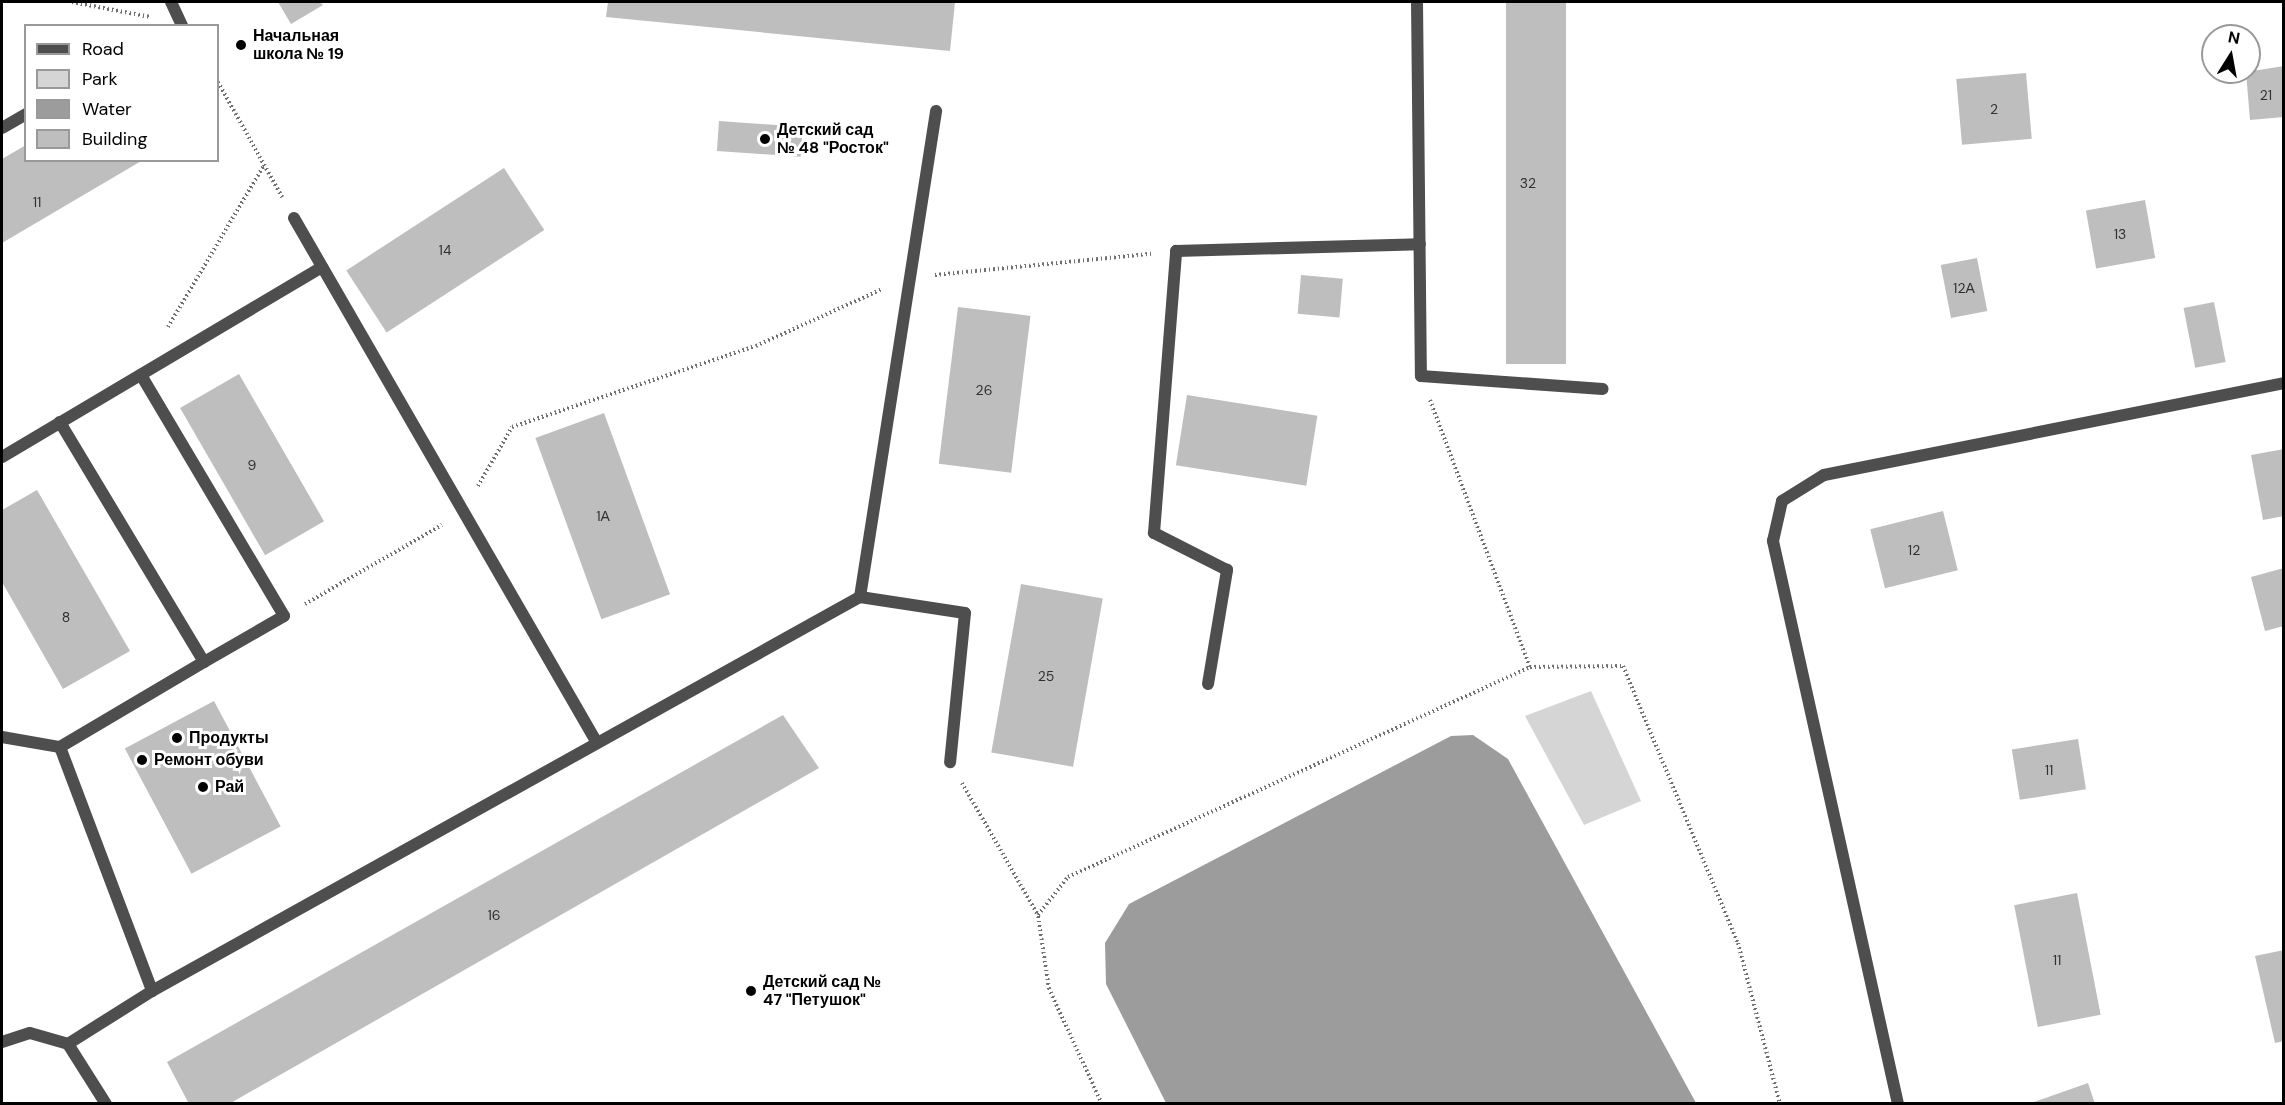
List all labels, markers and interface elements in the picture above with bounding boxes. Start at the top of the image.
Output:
legend [24,24,219,162]
north arrow [2201,24,2261,84]
place label: Начальная школа № 19 [253,26,344,64]
text: N [2226,26,2242,49]
text: Road [82,37,124,61]
marker: Начальная школа № 19 [234,38,248,52]
text: Park [82,67,118,91]
house number: 21 [2260,87,2272,103]
text: Water [82,97,132,121]
house number: 2 [1990,101,1998,117]
place label: Детский сад № 48 "Росток" [777,120,889,158]
text: Building [82,127,147,151]
marker: Детский сад № 48 "Росток" [758,132,772,146]
house number: 32 [1520,175,1536,191]
house number: 11 [33,194,41,210]
house number: 13 [2114,226,2126,242]
house number: 14 [439,242,451,258]
house number: 12А [1953,280,1975,296]
house number: 26 [976,382,992,398]
house number: 9 [248,457,256,473]
house number: 1А [596,508,610,524]
house number: 12 [1908,542,1920,558]
house number: 8 [62,609,70,625]
house number: 25 [1038,668,1054,684]
place label: Продукты [189,728,269,748]
marker: Продукты [170,731,184,745]
place label: Ремонт обуви [154,750,264,770]
marker: Ремонт обуви [135,753,149,767]
house number: 11 [2045,762,2053,778]
place label: Рай [215,777,244,797]
marker: Рай [196,780,210,794]
house number: 16 [487,907,501,923]
house number: 11 [2053,952,2061,968]
place label: Детский сад № 47 "Петушок" [763,972,881,1010]
marker: Детский сад № 47 "Петушок" [744,984,758,998]

